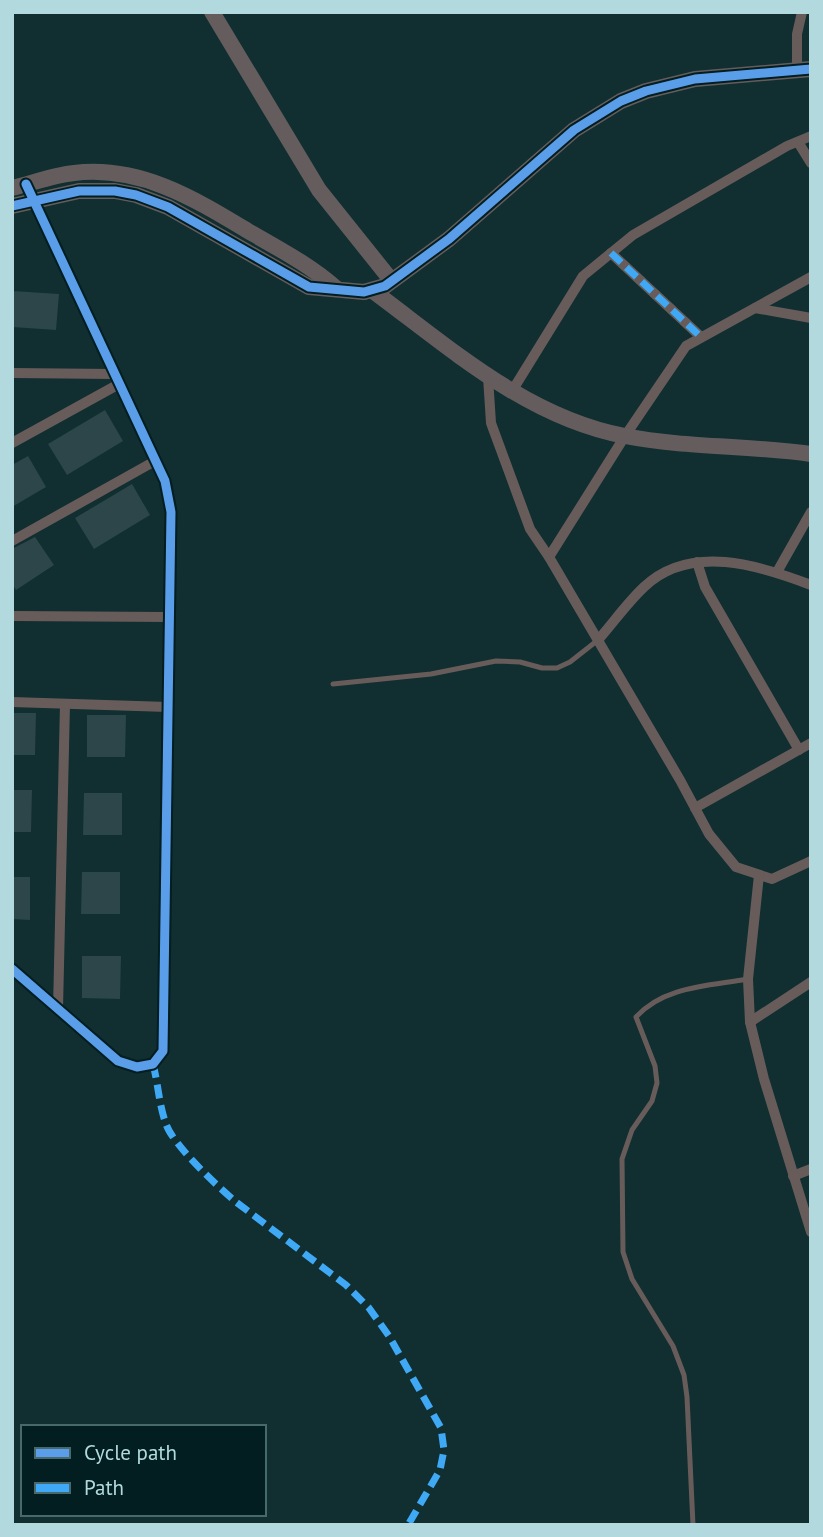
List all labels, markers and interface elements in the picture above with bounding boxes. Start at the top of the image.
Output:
legend [21,1425,266,1516]
text: Cycle path [84,1439,177,1466]
text: Path [84,1474,124,1501]

